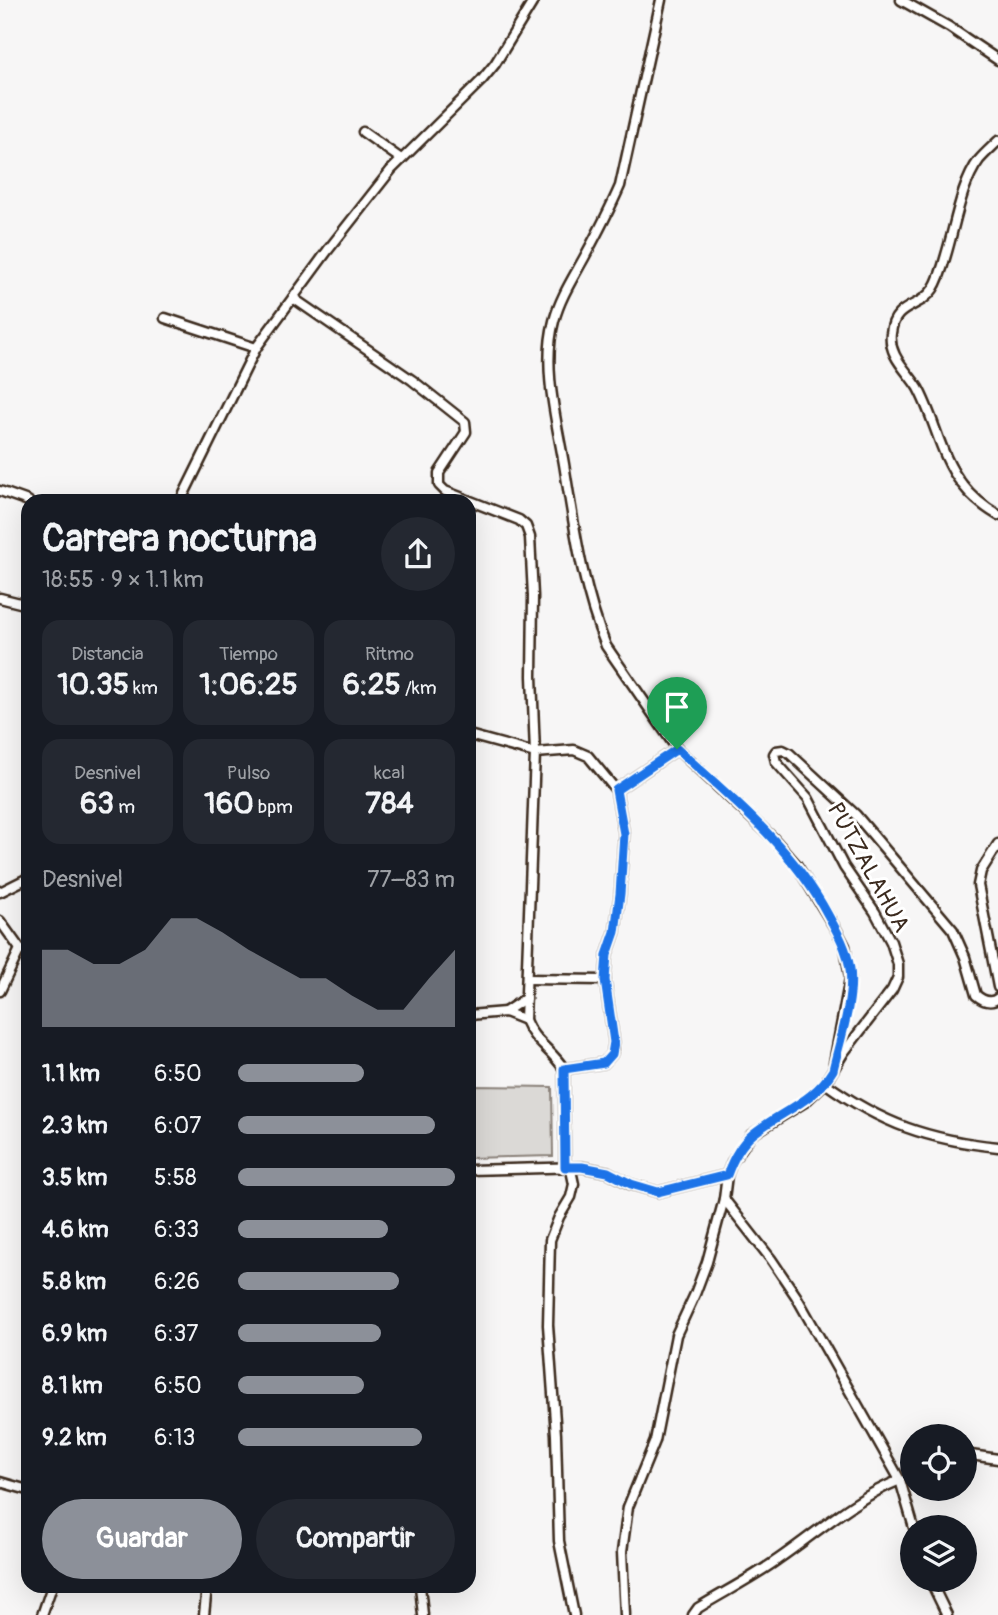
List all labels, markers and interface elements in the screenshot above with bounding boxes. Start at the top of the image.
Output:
text: Carrera nocturna [42,515,317,563]
button: share [381,517,455,591]
text: 18:55 · 9 × 1.1 km [42,565,204,594]
text: Distancia [71,642,144,666]
text: Tiempo [219,642,278,666]
text: Ritmo [365,642,414,666]
text: 10.35 [57,666,129,703]
text: 1:06:25 [199,666,298,703]
text: 6:25 [342,666,401,703]
text: km [129,676,158,700]
text: /km [401,676,437,700]
pin [647,677,707,749]
icon: arrive [658,688,696,726]
text: Desnivel [74,761,141,785]
text: Pulso [227,761,270,785]
text: kcal [374,761,405,785]
text: 63 [80,785,114,822]
text: 160 [204,785,254,822]
text: 784 [365,785,414,822]
text: m [114,795,135,819]
text: bpm [254,795,293,819]
street label: PUTZALAHUA [821,797,916,937]
text: Desnivel [42,865,123,894]
text: 77–83 m [367,865,455,894]
text: 1.1 km [42,1059,100,1088]
text: 6:50 [154,1059,202,1088]
text: 2.3 km [42,1111,108,1140]
text: 6:07 [154,1111,201,1140]
text: 3.5 km [42,1163,107,1192]
text: 5:58 [154,1163,197,1192]
text: 4.6 km [42,1215,109,1244]
text: 6:33 [154,1215,199,1244]
text: 5.8 km [42,1267,106,1296]
text: 6:26 [154,1267,200,1296]
text: 6.9 km [42,1319,107,1348]
text: 6:37 [154,1319,199,1348]
text: 8.1 km [42,1371,103,1400]
text: 6:50 [154,1371,202,1400]
text: 9.2 km [42,1423,107,1452]
text: 6:13 [154,1423,195,1452]
map controls [900,1424,977,1592]
button: locate [900,1424,977,1501]
button: Guardar [42,1499,242,1579]
button: Compartir [256,1499,455,1579]
button: layers [900,1515,977,1592]

